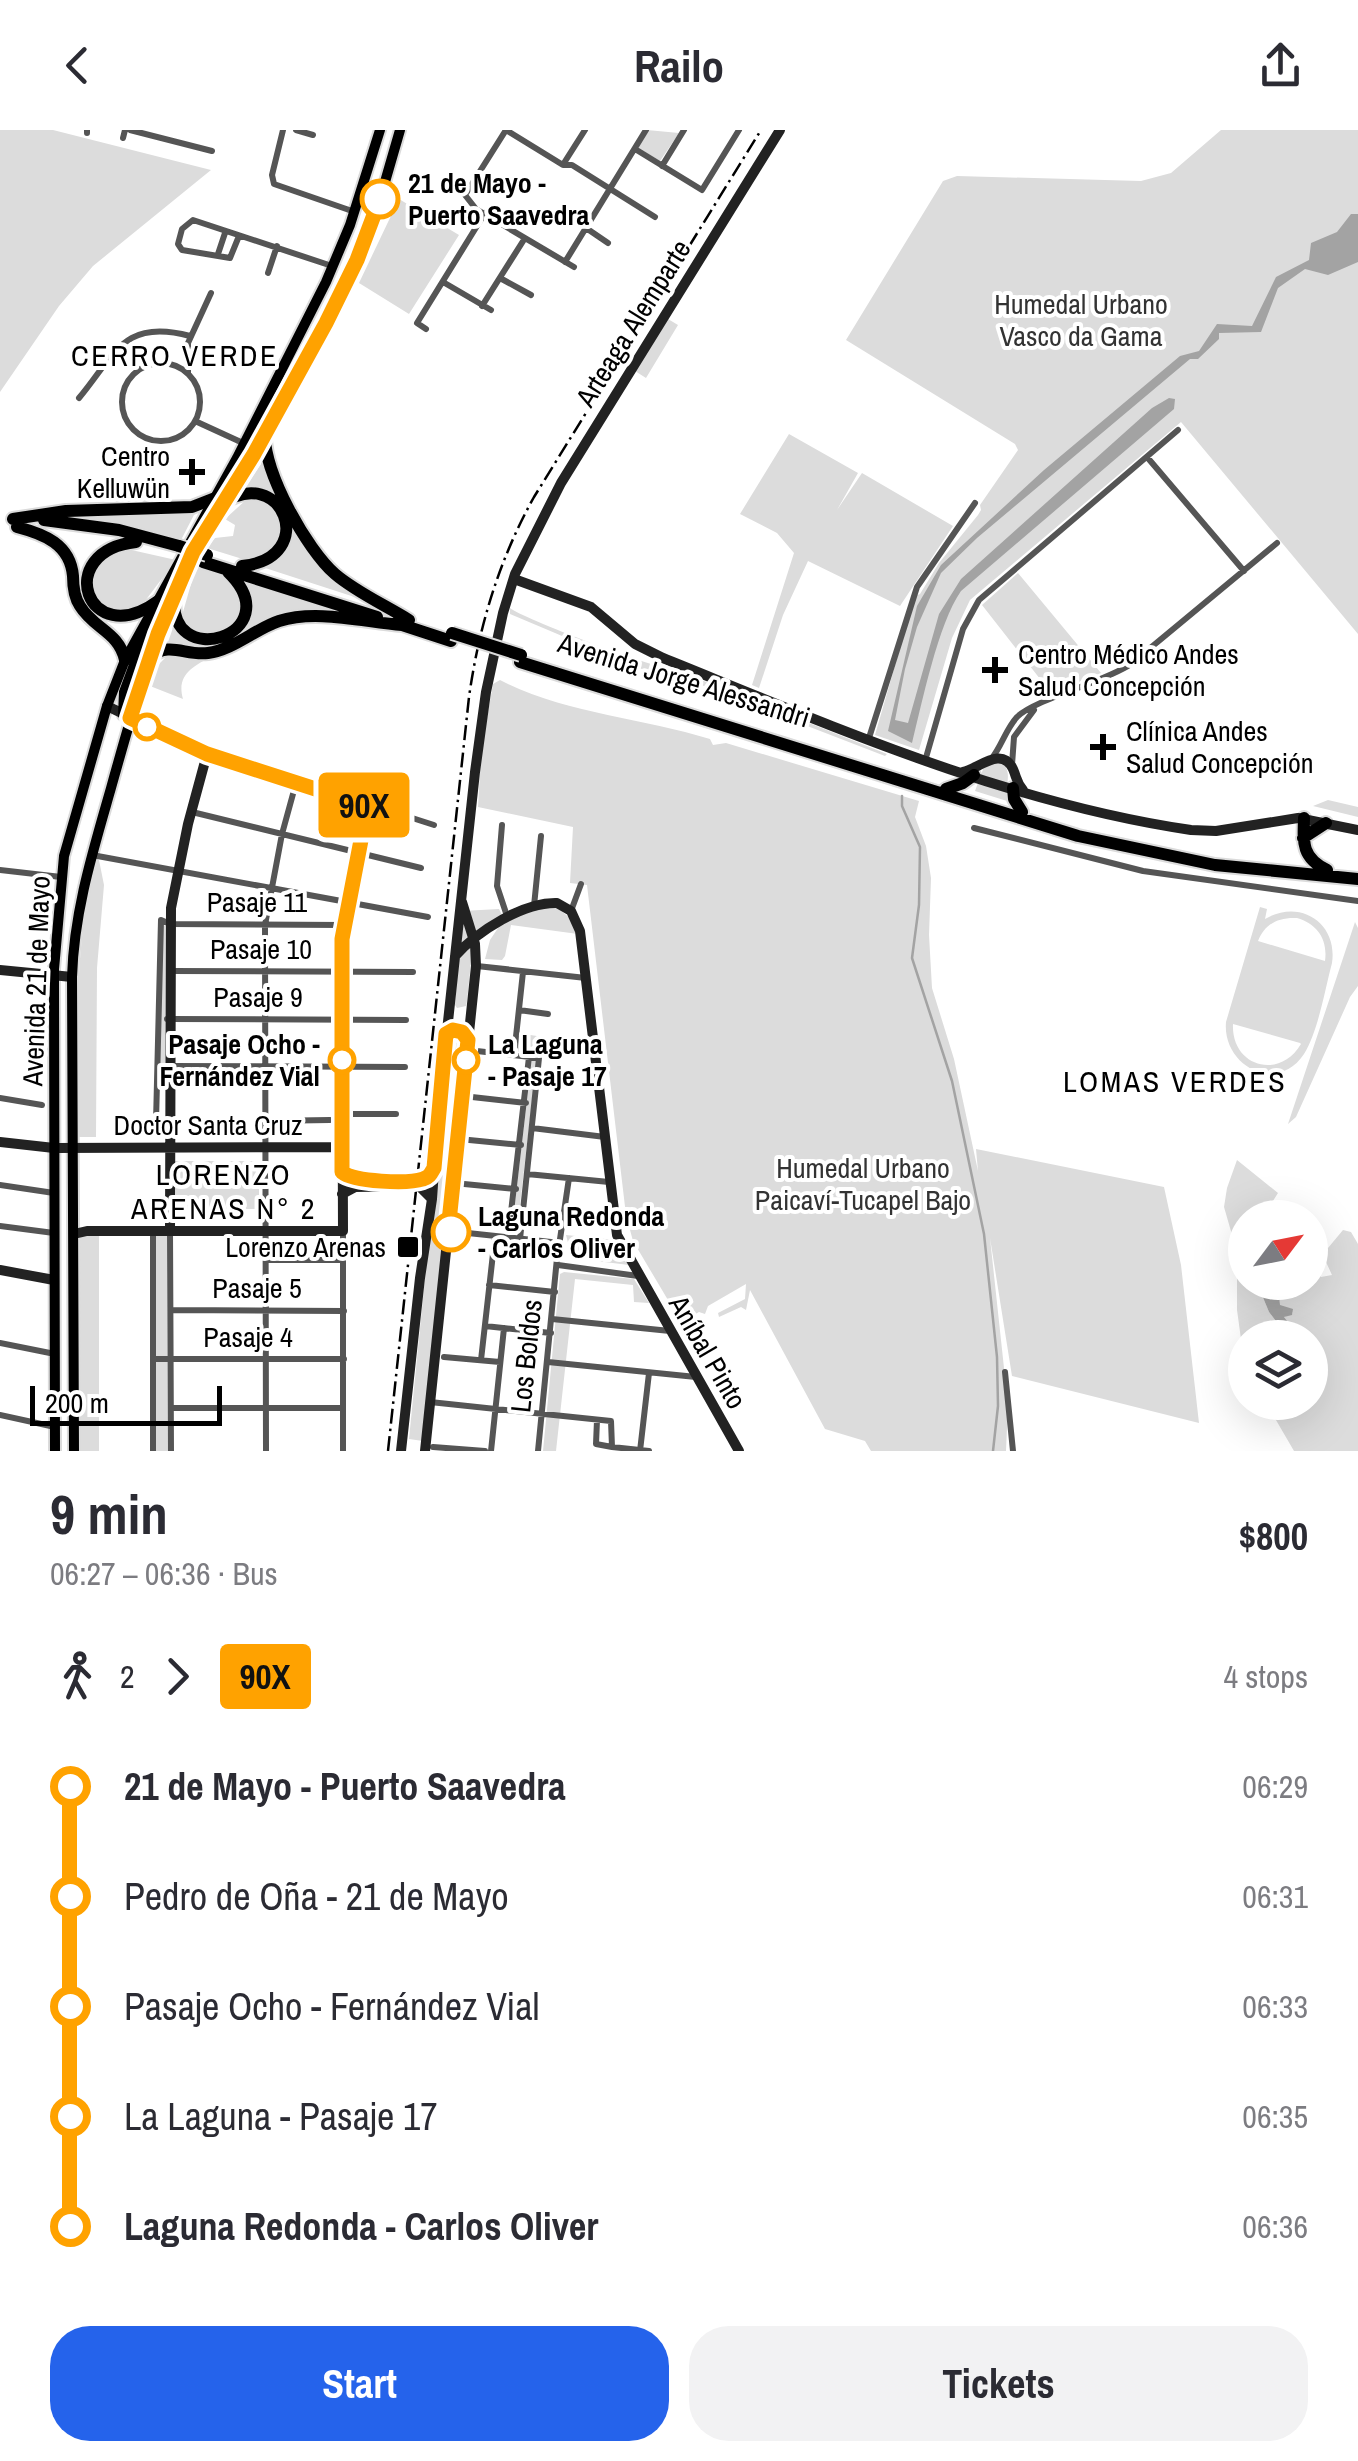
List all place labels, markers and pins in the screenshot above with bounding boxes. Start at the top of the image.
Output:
place label: 21 de Mayo - Puerto Saavedra [408,164,589,234]
marker: 21 de Mayo - Puerto Saavedra [361,180,399,218]
place label: Centro Kelluwün [77,437,170,507]
marker: Centro Kelluwün [179,459,205,485]
place label: Centro Médico Andes Salud Concepción [1018,635,1239,705]
marker: Centro Médico Andes Salud Concepción [982,657,1008,683]
place label: Clínica Andes Salud Concepción [1126,712,1314,782]
unlabelled marker [134,714,160,740]
marker: Clínica Andes Salud Concepción [1090,734,1116,760]
place label: Pasaje Ocho - Fernández Vial [159,1025,320,1095]
place label: La Laguna - Pasaje 17 [488,1025,607,1095]
marker: Pasaje Ocho - Fernández Vial [329,1047,355,1073]
marker: La Laguna - Pasaje 17 [453,1047,479,1073]
place label: Laguna Redonda - Carlos Oliver [478,1197,664,1267]
marker: Laguna Redonda - Carlos Oliver [432,1213,470,1251]
place label: Lorenzo Arenas [225,1228,386,1266]
marker: Lorenzo Arenas [395,1234,421,1260]

